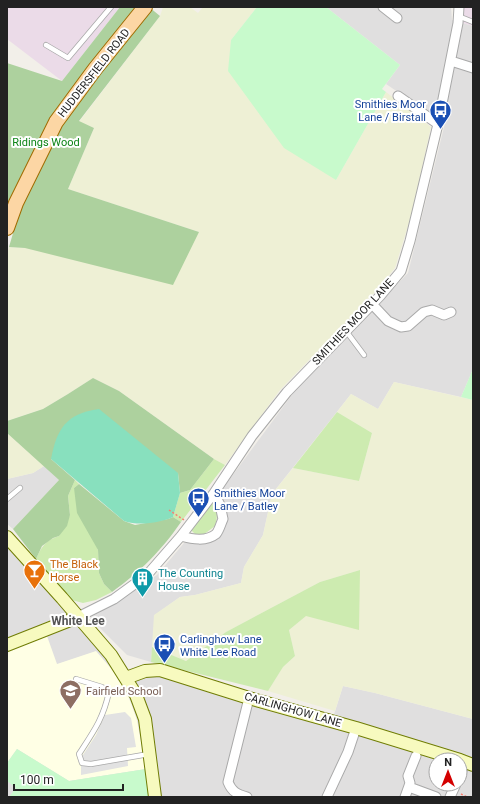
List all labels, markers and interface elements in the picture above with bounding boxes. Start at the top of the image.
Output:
street label: HUDDERSFIELD ROAD [55,26,133,120]
bus stop icon: Smithies Moor Lane / Birstall [428,97,454,130]
place label: Smithies Moor Lane / Birstall [355,98,426,124]
park label: Ridings Wood [12,136,80,149]
street label: SMITHIES MOOR LANE [310,276,396,368]
bus stop icon: Smithies Moor Lane / Batley [186,486,212,519]
place label: Smithies Moor Lane / Batley [214,487,286,513]
bar icon: The Black Horse [22,557,48,590]
place label: The Black Horse [50,558,98,584]
building icon: The Counting House [130,566,156,599]
place label: The Counting House [158,567,223,593]
district label: White Lee [51,614,105,628]
bus stop icon: Carlinghow Lane White Lee Road [151,632,177,665]
place label: Carlinghow Lane White Lee Road [180,633,262,659]
school or university icon: Fairfield School [58,678,84,711]
place label: Fairfield School [86,685,161,698]
street label: CARLINGHOW LANE [243,690,343,730]
north arrow [428,752,468,792]
text: N [444,756,452,769]
scale bar [14,766,123,792]
text: 100 m [20,773,54,787]

